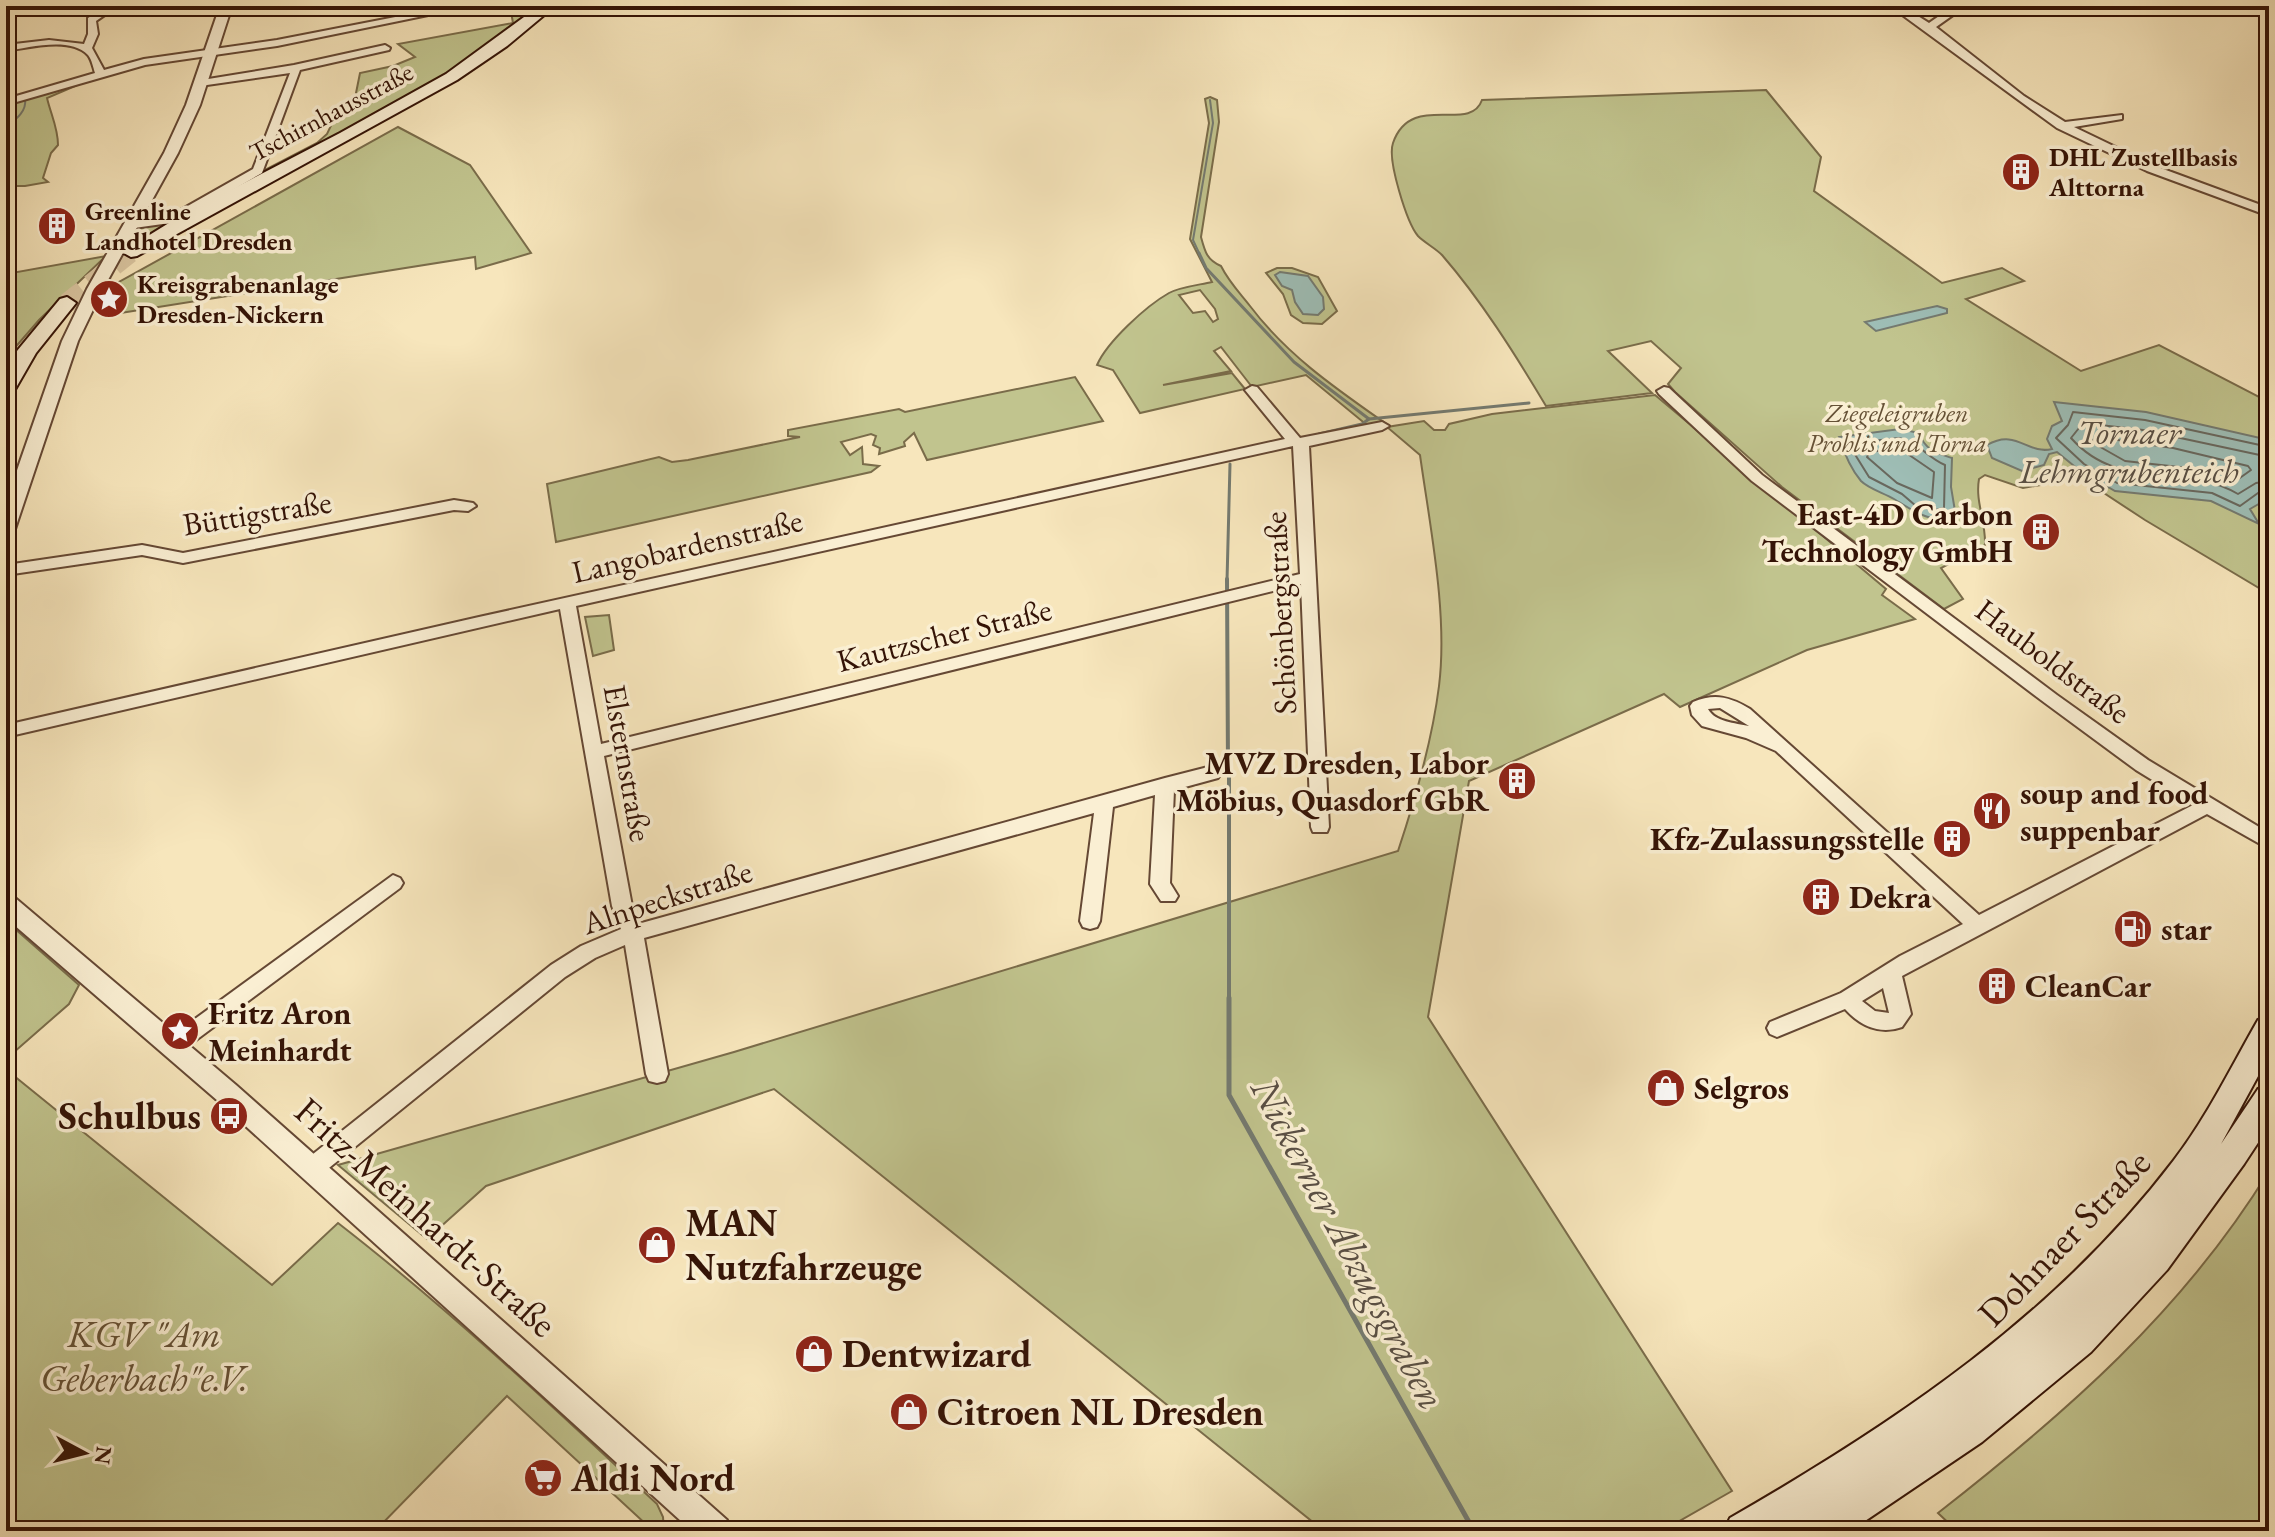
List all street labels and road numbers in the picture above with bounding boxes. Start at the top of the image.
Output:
street label: Tschirnhausstraße [243,55,419,169]
street label: Büttigstraße [180,481,334,545]
street label: Langobardenstraße [568,499,806,593]
street label: Schönbergstraße [1254,510,1306,716]
street label: Kautzscher Straße [832,588,1056,682]
street label: Hauboldstraße [1967,589,2139,733]
street label: Elsternstraße [594,681,662,845]
street label: Alnpeckstraße [576,850,757,944]
street label: Fritz-Meinhardt-Straße [285,1086,568,1347]
street label: Dohnaer Straße [1967,1139,2161,1337]

